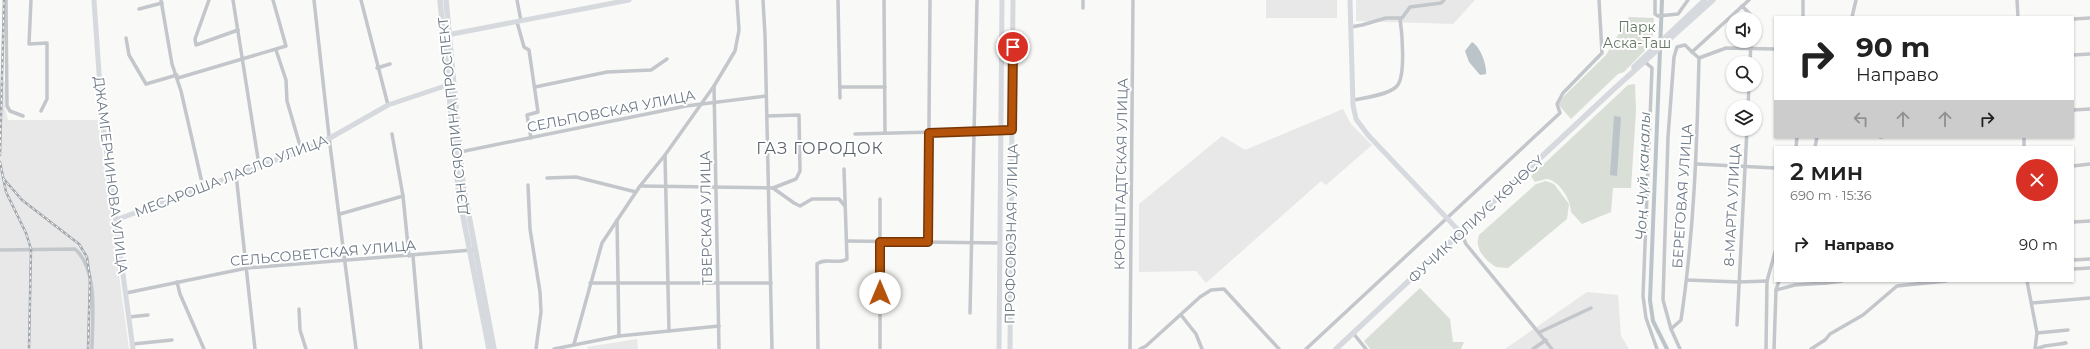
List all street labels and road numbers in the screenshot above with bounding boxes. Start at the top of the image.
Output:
street label: ДЭН СЯОПИНА ПРОСПЕКТ [434,16,472,216]
street label: ДЖАМГЕРЧИНОВА УЛИЦА [90,75,132,275]
street label: КРОНШТАДТСКАЯ УЛИЦА [1110,77,1132,270]
street label: СЕЛЬПОВСКАЯ УЛИЦА [525,86,697,136]
street label: БЕРЕГОВАЯ УЛИЦА [1668,122,1696,269]
street label: МЕСАРОША ЛАСЛО УЛИЦА [132,131,331,221]
street label: 8-МАРТА УЛИЦА [1720,142,1744,267]
street label: ПРОФСОЮЗНАЯ УЛИЦА [1000,143,1022,324]
street label: ТВЕРСКАЯ УЛИЦА [696,150,716,286]
street label: ФУЧИК ЮЛИУС КӨЧӨСҮ [1404,151,1548,287]
street label: СЕЛЬСОВЕТСКАЯ УЛИЦА [229,236,417,270]

